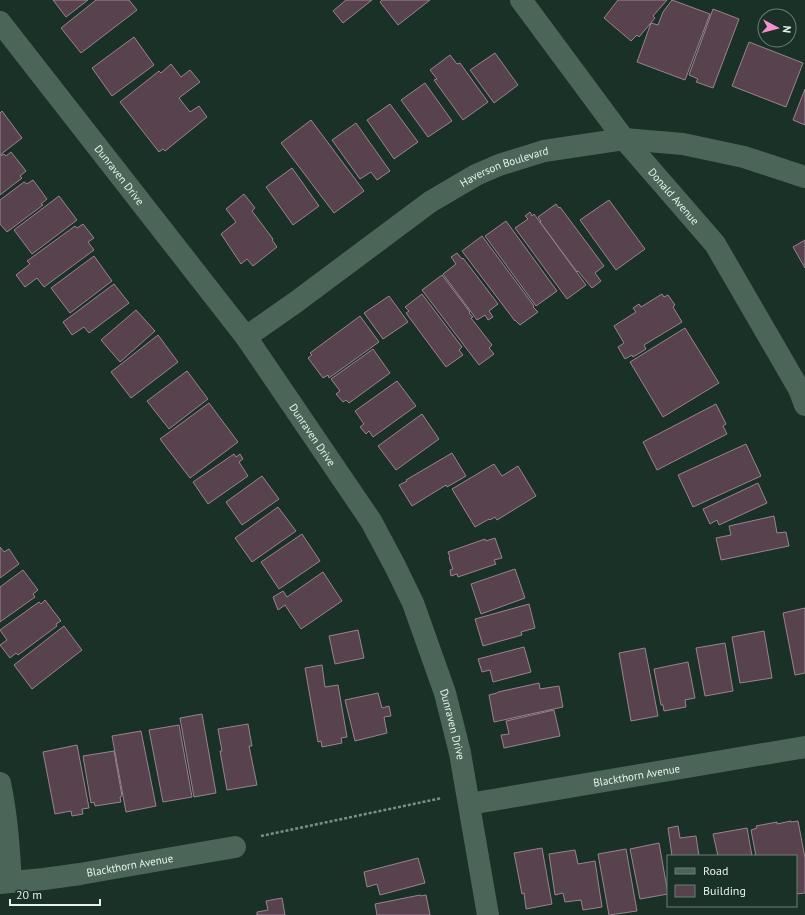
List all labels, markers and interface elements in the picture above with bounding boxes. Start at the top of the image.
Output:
north arrow [757,8,797,48]
text: N [780,25,794,34]
street label: Dunraven Drive [91,142,148,208]
street label: Haverson Boulevard [457,143,549,190]
street label: Donald Avenue [645,165,702,228]
street label: Dunraven Drive [286,401,339,469]
street label: Dunraven Drive [437,687,468,761]
street label: Blackthorn Avenue [592,761,681,790]
street label: Blackthorn Avenue [85,851,175,880]
legend [667,855,797,907]
text: Road [703,863,728,878]
scale bar [10,881,100,907]
text: Building [703,883,746,898]
text: 20 m [16,887,42,902]

